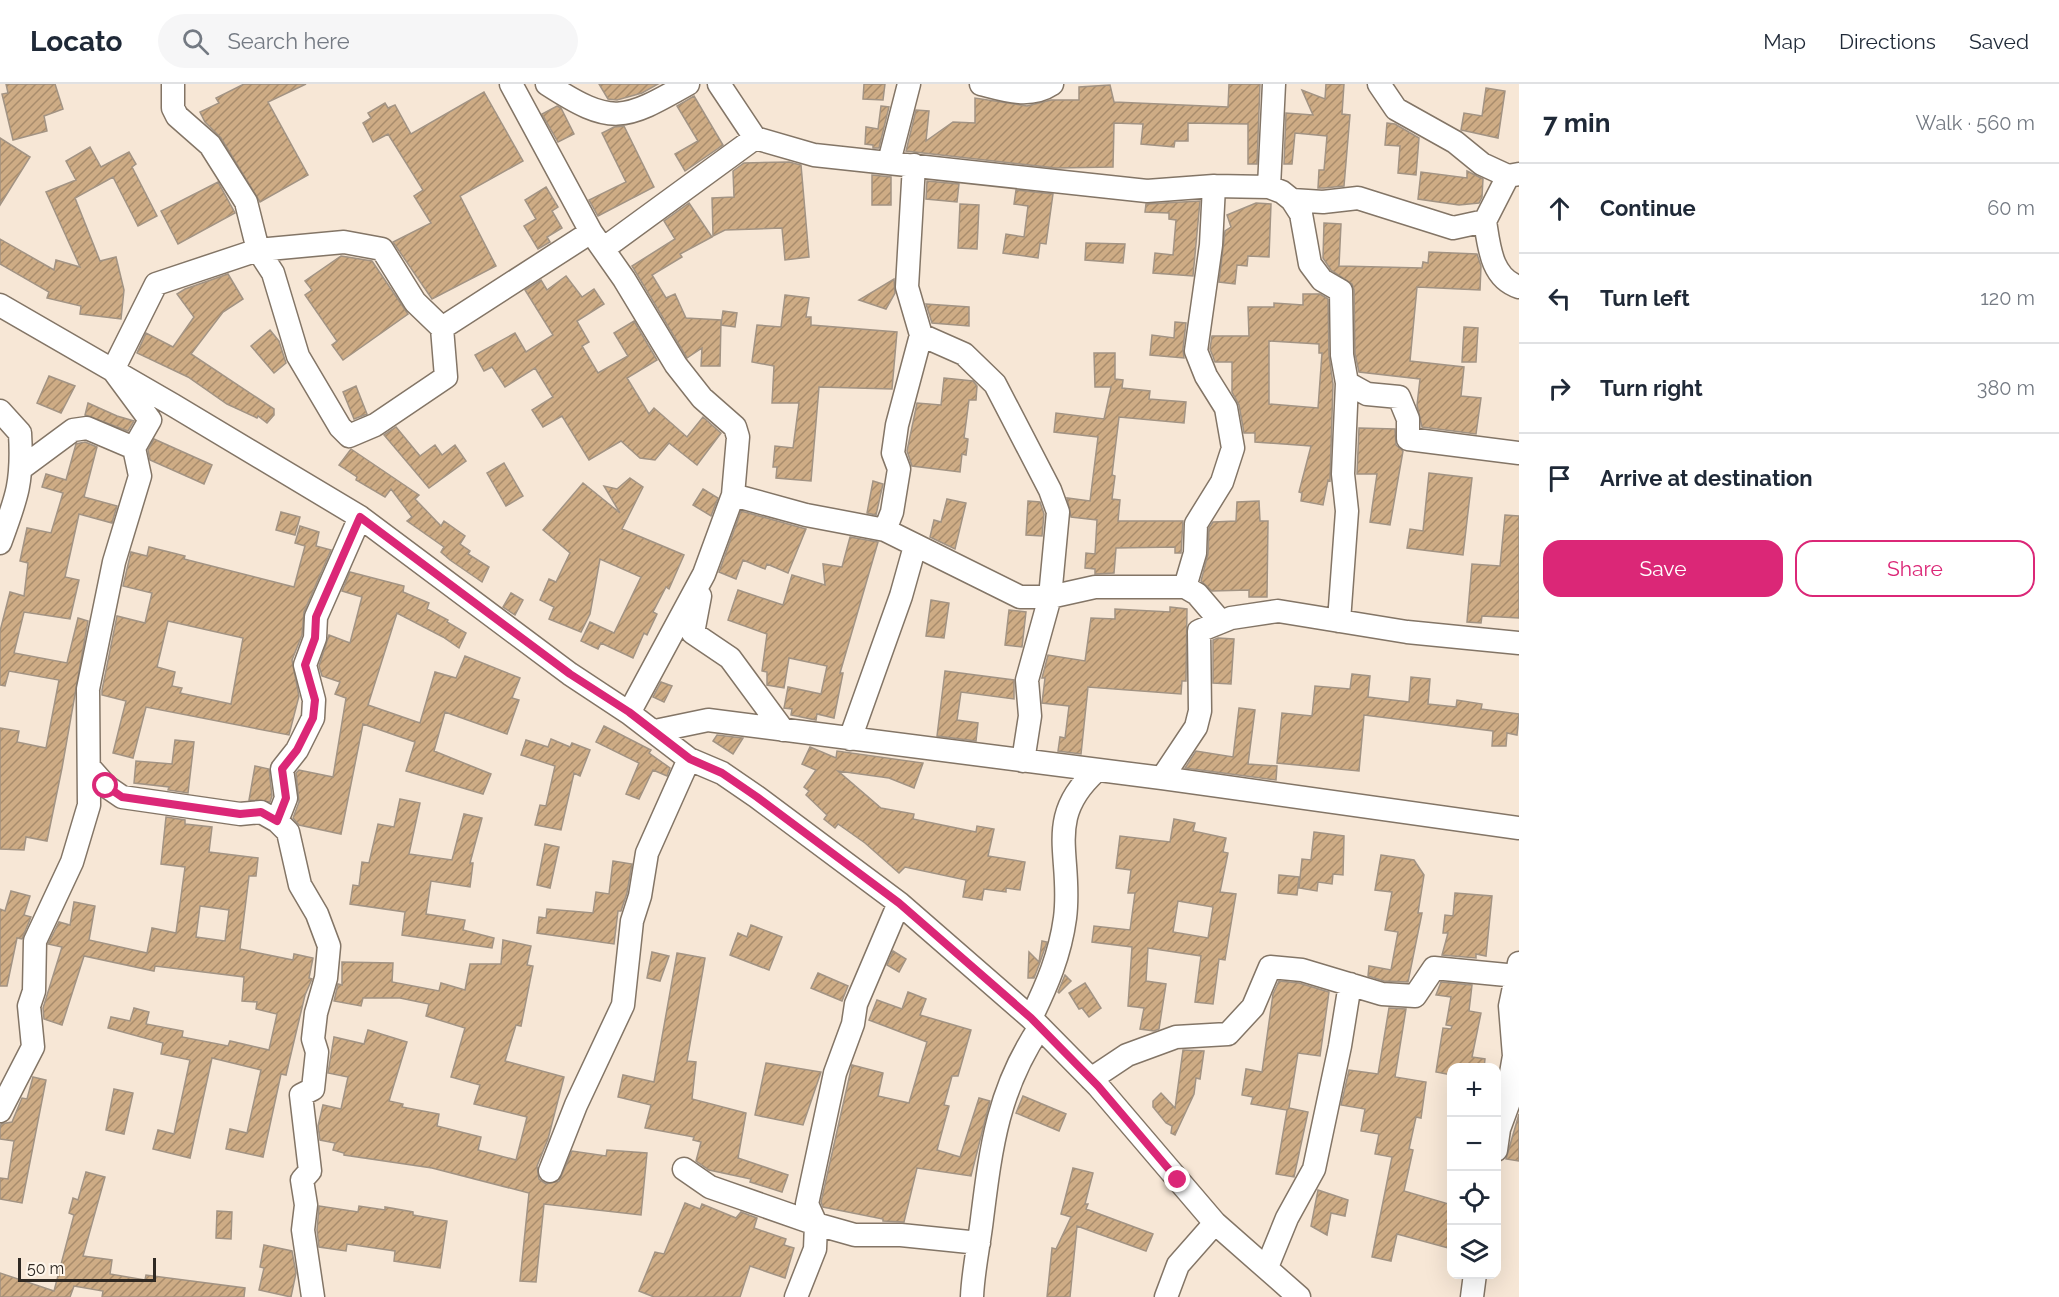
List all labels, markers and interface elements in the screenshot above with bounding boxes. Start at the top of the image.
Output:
search box [158,14,578,68]
text: Locato [30,25,122,58]
icon: search [179,25,212,58]
text: Search here [227,28,350,54]
text: Map [1763,29,1806,54]
text: Directions [1839,29,1936,54]
text: Saved [1969,29,2029,54]
text: 7 min [1543,108,1610,138]
text: Walk · 560 m [1916,111,2035,135]
icon: ahead [1543,192,1576,225]
text: Continue [1600,195,1696,221]
text: 60 m [1987,196,2035,220]
icon: left [1543,282,1576,315]
text: Turn left [1600,285,1690,311]
text: 120 m [1980,286,2035,310]
icon: right [1543,372,1576,405]
text: Turn right [1600,375,1703,401]
text: 380 m [1977,376,2035,400]
icon: arrive [1543,462,1576,495]
text: Arrive at destination [1600,465,1813,491]
button: Save [1543,540,1783,597]
button: Share [1795,540,2035,597]
route start [92,772,118,798]
map controls [1447,1063,1501,1279]
button: + [1447,1063,1501,1117]
button: − [1447,1117,1501,1171]
route end [1164,1166,1190,1192]
button: locate [1447,1171,1501,1225]
button: layers [1447,1225,1501,1279]
scale bar [18,1255,156,1282]
text: 50 m [27,1259,64,1278]

